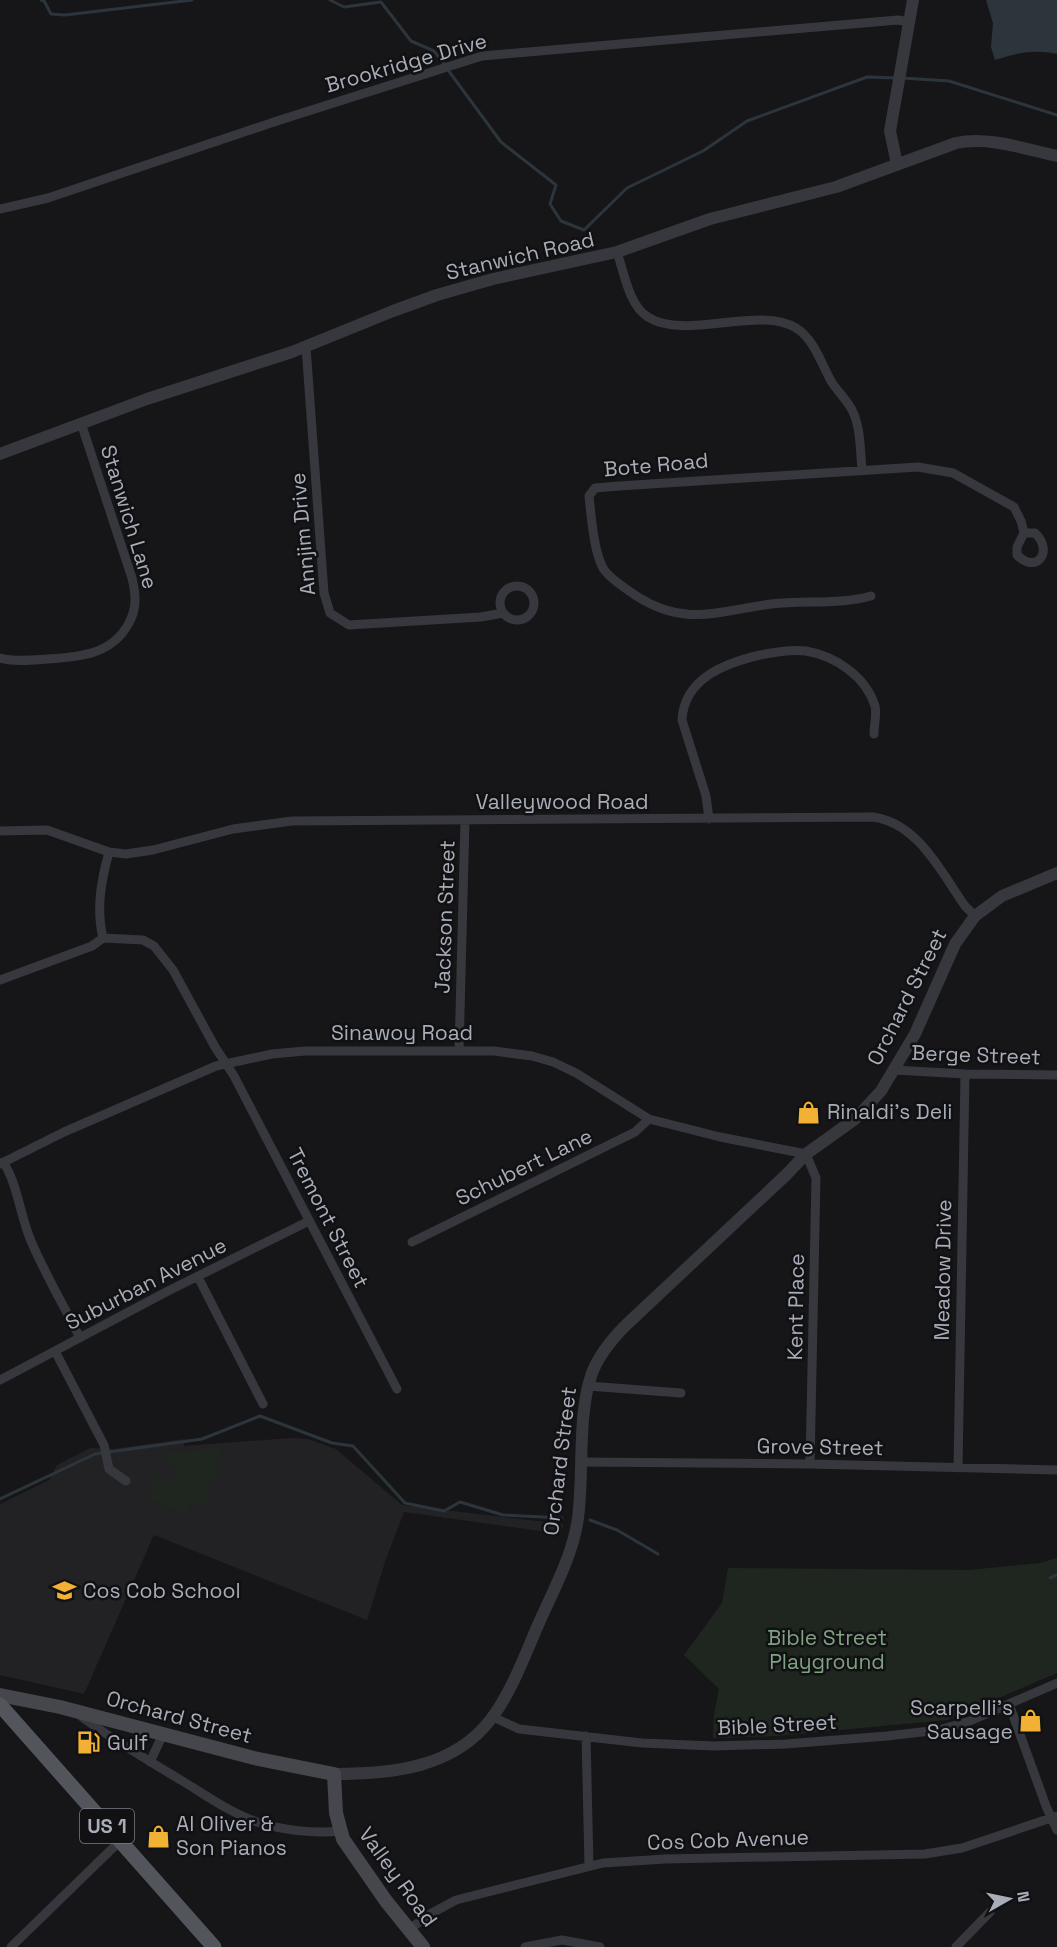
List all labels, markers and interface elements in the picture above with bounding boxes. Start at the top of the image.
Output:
street label: Brookridge Drive [322,27,490,98]
street label: Stanwich Road [443,225,597,286]
street label: Stanwich Lane [95,442,164,592]
street label: Bote Road [602,446,709,483]
street label: Annjim Drive [284,472,321,597]
street label: Valleywood Road [476,788,648,815]
street label: Jackson Street [428,840,461,994]
street label: Orchard Street [861,924,953,1070]
street label: Sinawoy Road [331,1019,473,1046]
street label: Berge Street [911,1039,1041,1070]
place label: Rinaldi's Deli [827,1098,952,1125]
shop icon: Rinaldi's Deli [796,1099,822,1125]
street label: Schubert Lane [451,1122,597,1211]
street label: Tremont Street [282,1143,375,1292]
street label: Meadow Drive [928,1199,957,1341]
street label: Suburban Avenue [60,1231,231,1336]
street label: Kent Place [781,1253,810,1361]
street label: Orchard Street [537,1385,582,1537]
street label: Grove Street [756,1432,884,1461]
place label: Cos Cob School [83,1577,241,1604]
school or university icon: Cos Cob School [52,1578,78,1604]
park label: Bible Street Playground [767,1624,887,1675]
street label: Orchard Street [103,1684,255,1749]
place label: Scarpelli's Sausage [910,1694,1013,1745]
shop icon: Scarpelli's Sausage [1018,1707,1044,1733]
street label: Bible Street [716,1708,837,1741]
place label: Gulf [107,1729,148,1756]
fuel station icon: Gulf [76,1730,102,1756]
road number: US 1 [80,1809,134,1843]
place label: Al Oliver & Son Pianos [176,1810,287,1861]
street label: Valley Road [353,1822,444,1932]
shop icon: Al Oliver & Son Pianos [145,1823,171,1849]
street label: Cos Cob Avenue [646,1823,810,1856]
north arrow [979,1869,1039,1929]
text: N [1012,1890,1035,1904]

